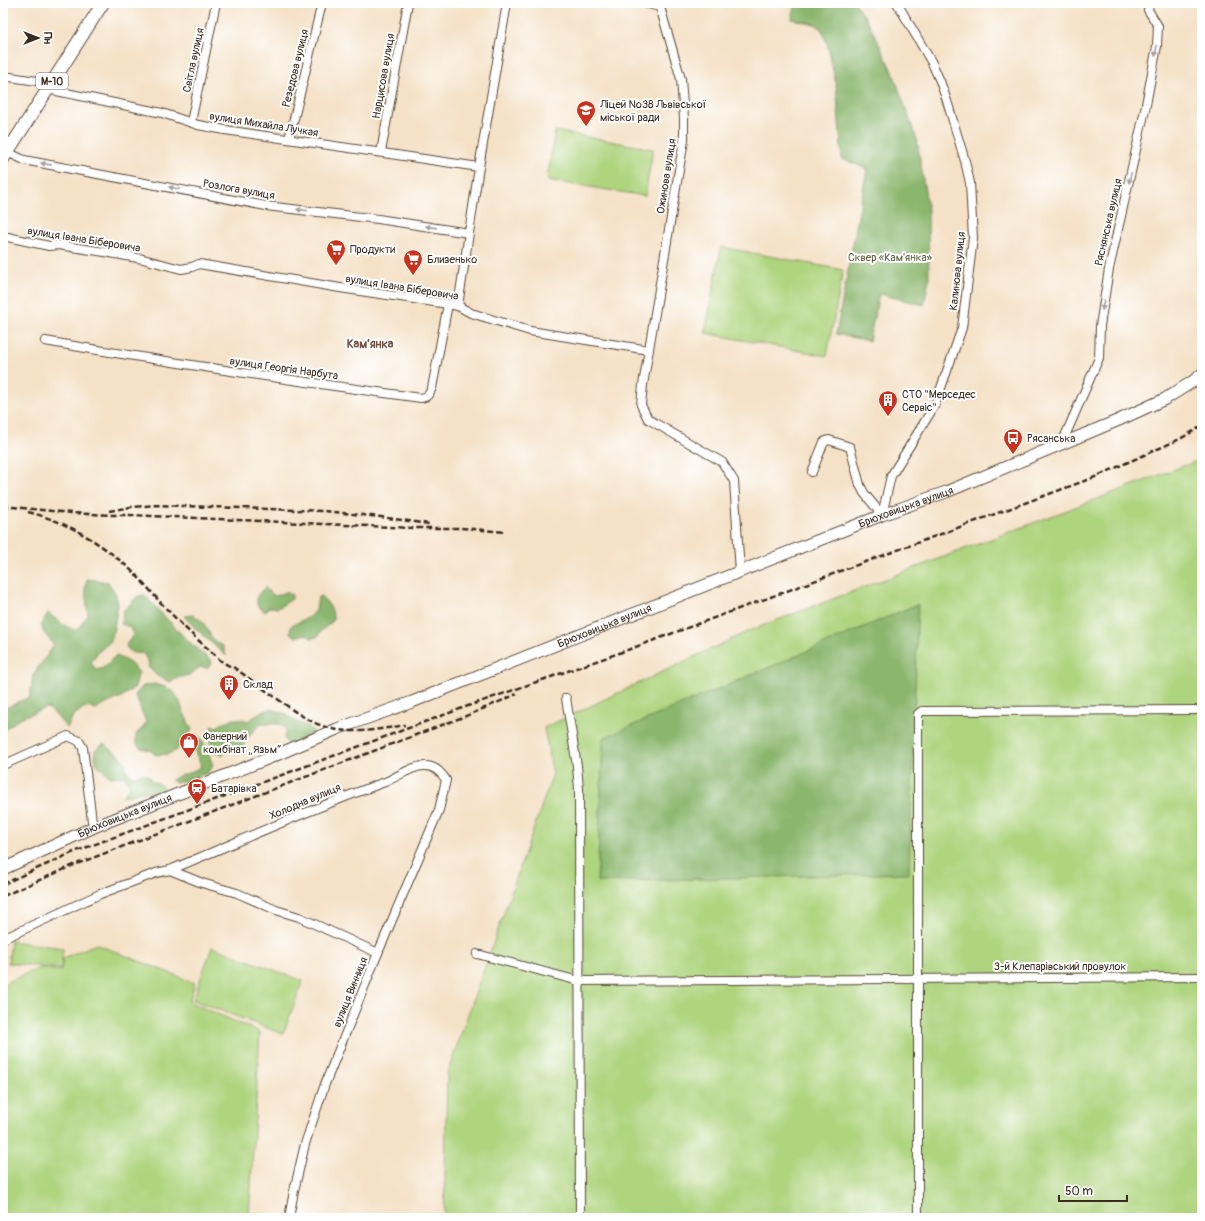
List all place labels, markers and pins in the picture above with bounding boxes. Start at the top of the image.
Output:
place label: Ліцей №38 Львівської міської ради [599,98,707,124]
school or university icon: Ліцей №38 Львівської міської ради [575,99,597,127]
supermarket icon: Продукти [325,238,347,266]
place label: Продукти [350,243,395,256]
supermarket icon: Близенько [402,248,424,276]
place label: Близенько [427,253,477,266]
place label: СТО "Мерседес Сервіс" [902,388,976,414]
building icon: СТО "Мерседес Сервіс" [877,389,899,417]
bus stop icon: Рясанська [1002,427,1024,455]
place label: Рясанська [1027,432,1075,445]
building icon: Склад [218,673,240,701]
place label: Склад [243,678,273,691]
place label: Фанерний комбінат „Язьм“ [203,730,281,756]
shop icon: Фанерний комбінат „Язьм“ [178,731,200,759]
station icon: Батарівка [186,777,208,805]
place label: Батарівка [211,782,257,795]

